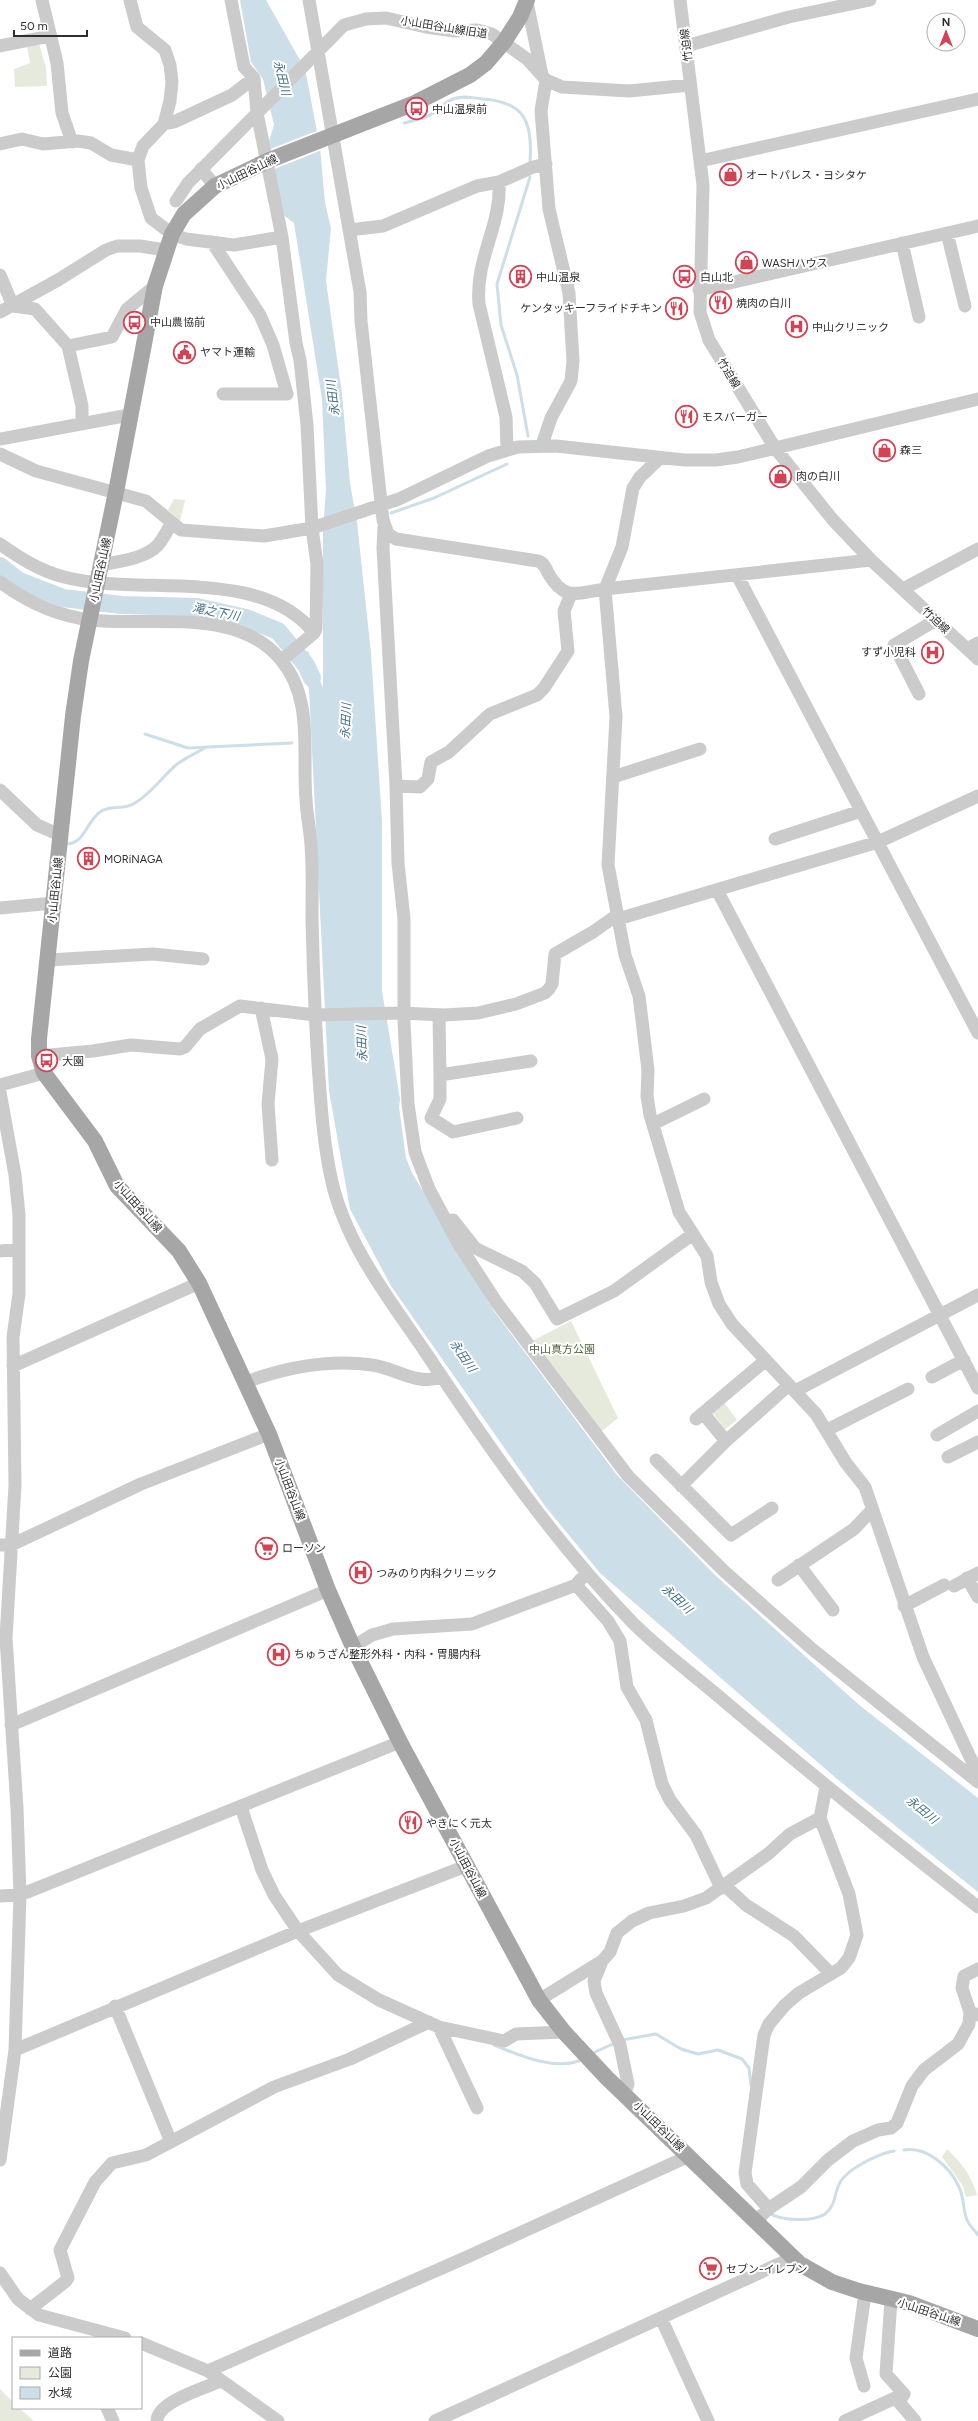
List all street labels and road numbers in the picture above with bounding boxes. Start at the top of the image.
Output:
street label: 小山田谷山線旧道 [399,14,488,41]
street label: 竹迫線 [678,28,695,62]
street label: 小山田谷山線 [215,152,280,193]
street label: 竹迫線 [715,356,743,391]
street label: 小山田谷山線 [87,536,114,604]
street label: 竹迫線 [919,604,952,636]
street label: 小山田谷山線 [46,857,65,924]
street label: 小山田谷山線 [111,1177,165,1235]
street label: 小山田谷山線 [272,1456,307,1522]
street label: 小山田谷山線 [446,1836,489,1900]
street label: 小山田谷山線 [630,2099,687,2154]
street label: 小山田谷山線 [895,2296,962,2329]

